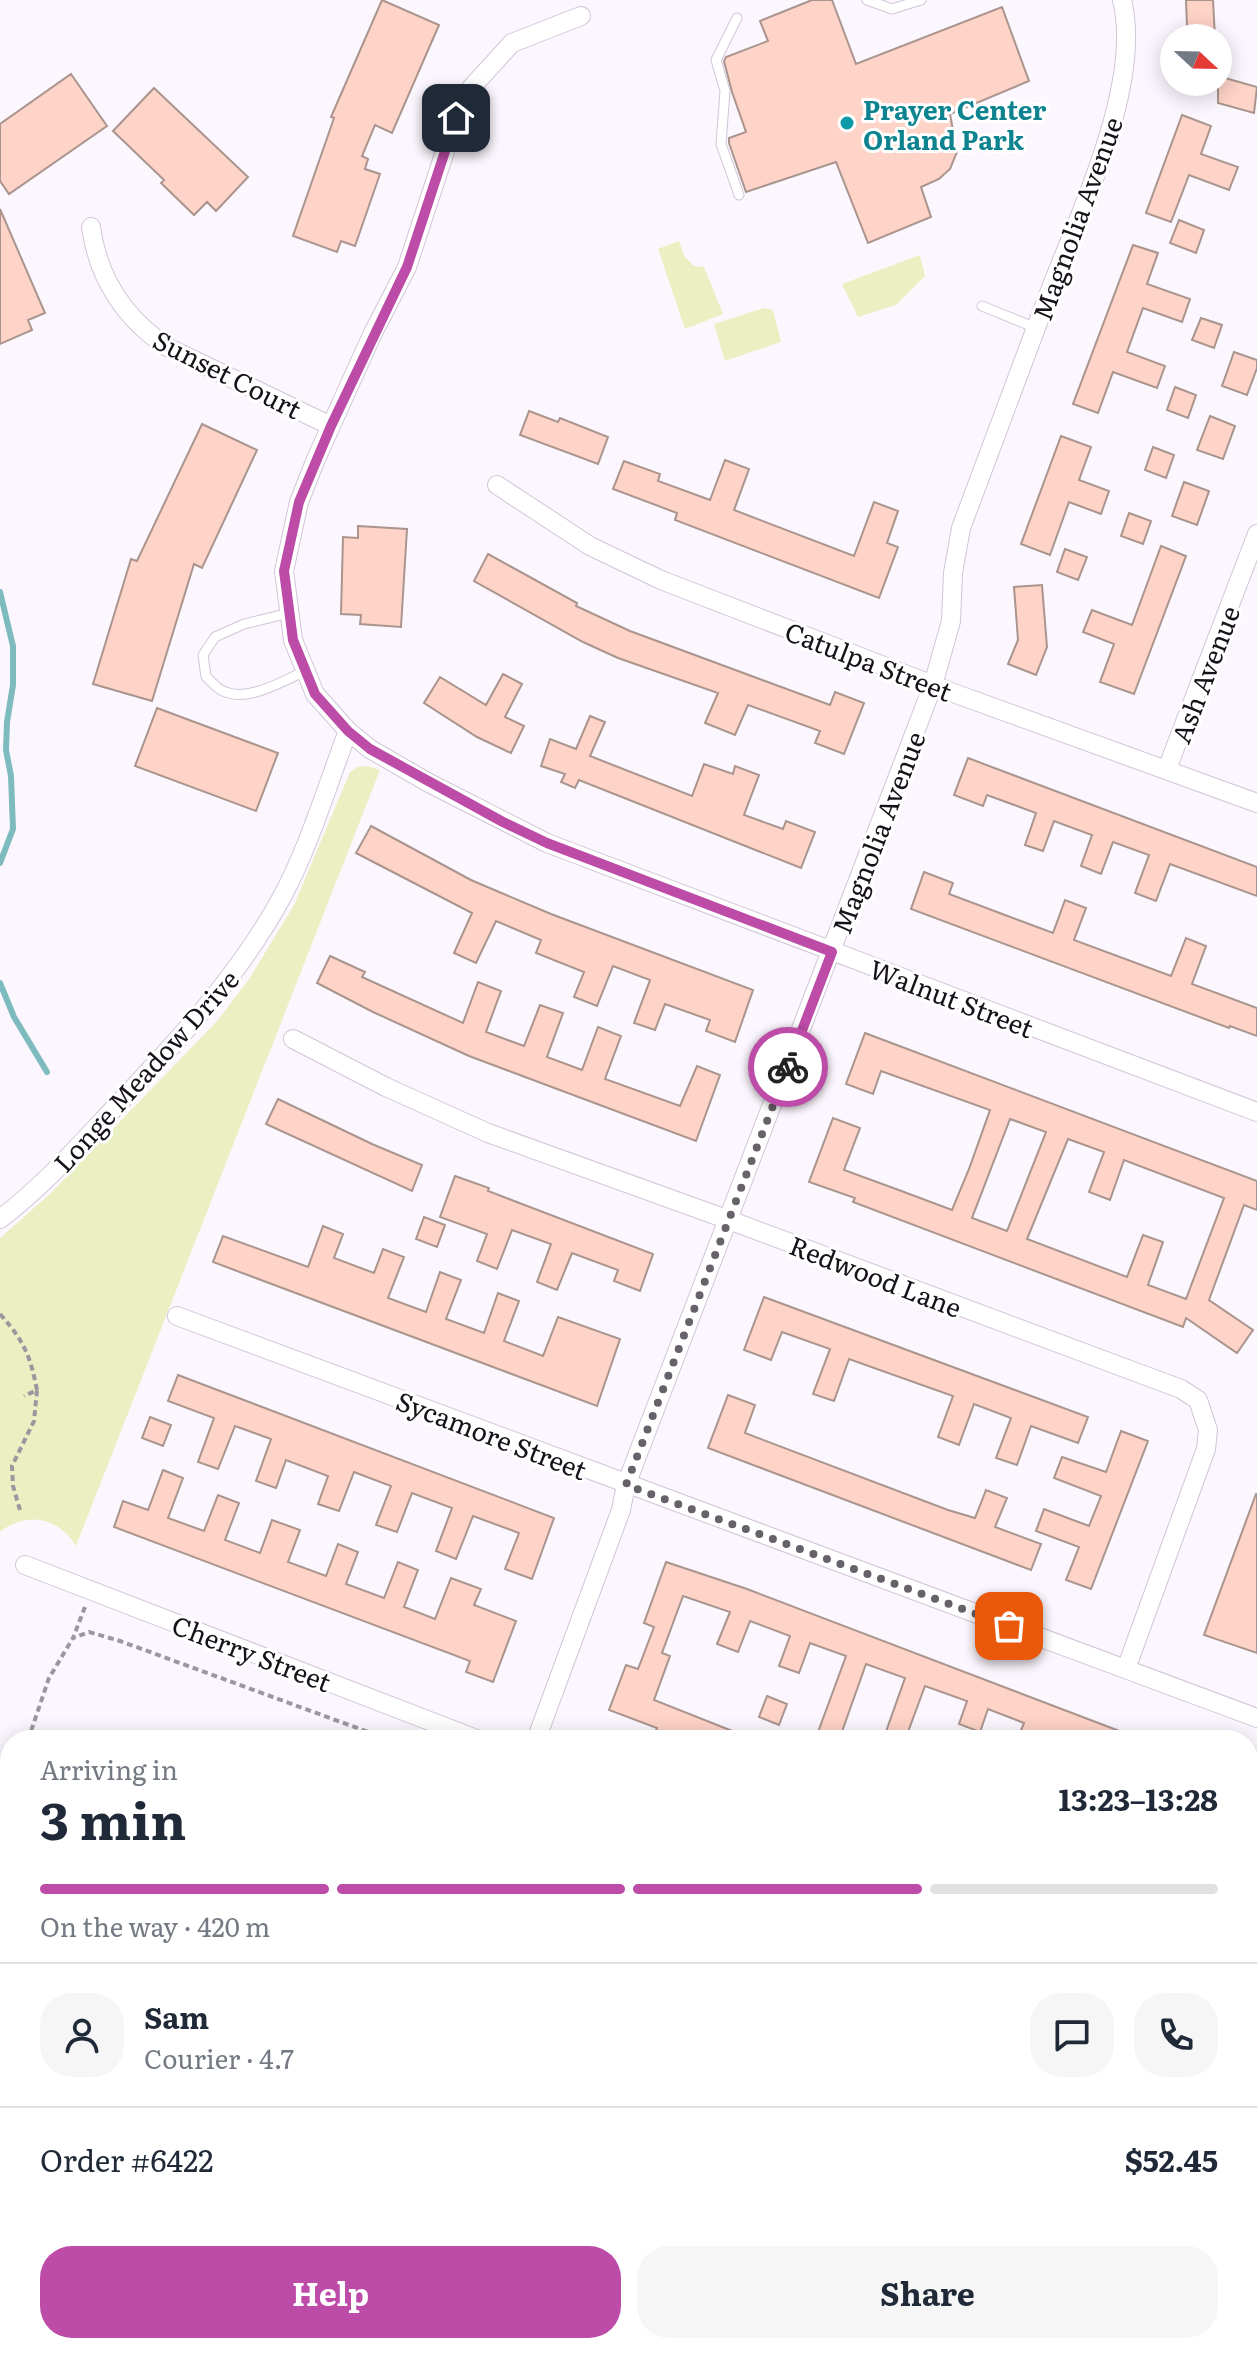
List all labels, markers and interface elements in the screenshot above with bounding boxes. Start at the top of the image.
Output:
north arrow [1160,24,1232,96]
map controls [1160,24,1232,96]
pin [422,84,490,152]
place label: Prayer Center Orland Park [863,89,1046,158]
icon: home [434,96,478,140]
street label: Magnolia Avenue [1021,111,1131,325]
marker: Prayer Center Orland Park [838,114,856,132]
street label: Sunset Court [147,319,309,427]
street label: Ash Avenue [1160,600,1248,748]
street label: Catulpa Street [780,610,959,710]
street label: Magnolia Avenue [820,725,934,939]
street label: Walnut Street [864,948,1040,1046]
street label: Longe Meadow Drive [43,960,247,1180]
courier [748,1027,828,1107]
icon: bike [766,1045,810,1089]
street label: Redwood Lane [784,1224,968,1326]
street label: Sycamore Street [391,1380,593,1488]
pin [975,1592,1043,1660]
street label: Cherry Street [167,1604,338,1700]
icon: bag [987,1604,1031,1648]
text: Arriving in [40,1749,178,1788]
text: 13:23–13:28 [1059,1776,1218,1820]
text: 3 min [40,1779,186,1856]
text: On the way · 420 m [40,1906,270,1945]
button: person [40,1993,124,2077]
button: chat [1030,1993,1114,2077]
button: phone [1134,1993,1218,2077]
text: Sam [144,1994,209,2038]
text: Courier · 4.7 [144,2038,294,2077]
text: Order #6422 [40,2137,214,2181]
text: $52.45 [1125,2137,1218,2181]
button: Help [40,2246,621,2338]
button: Share [637,2246,1218,2338]

